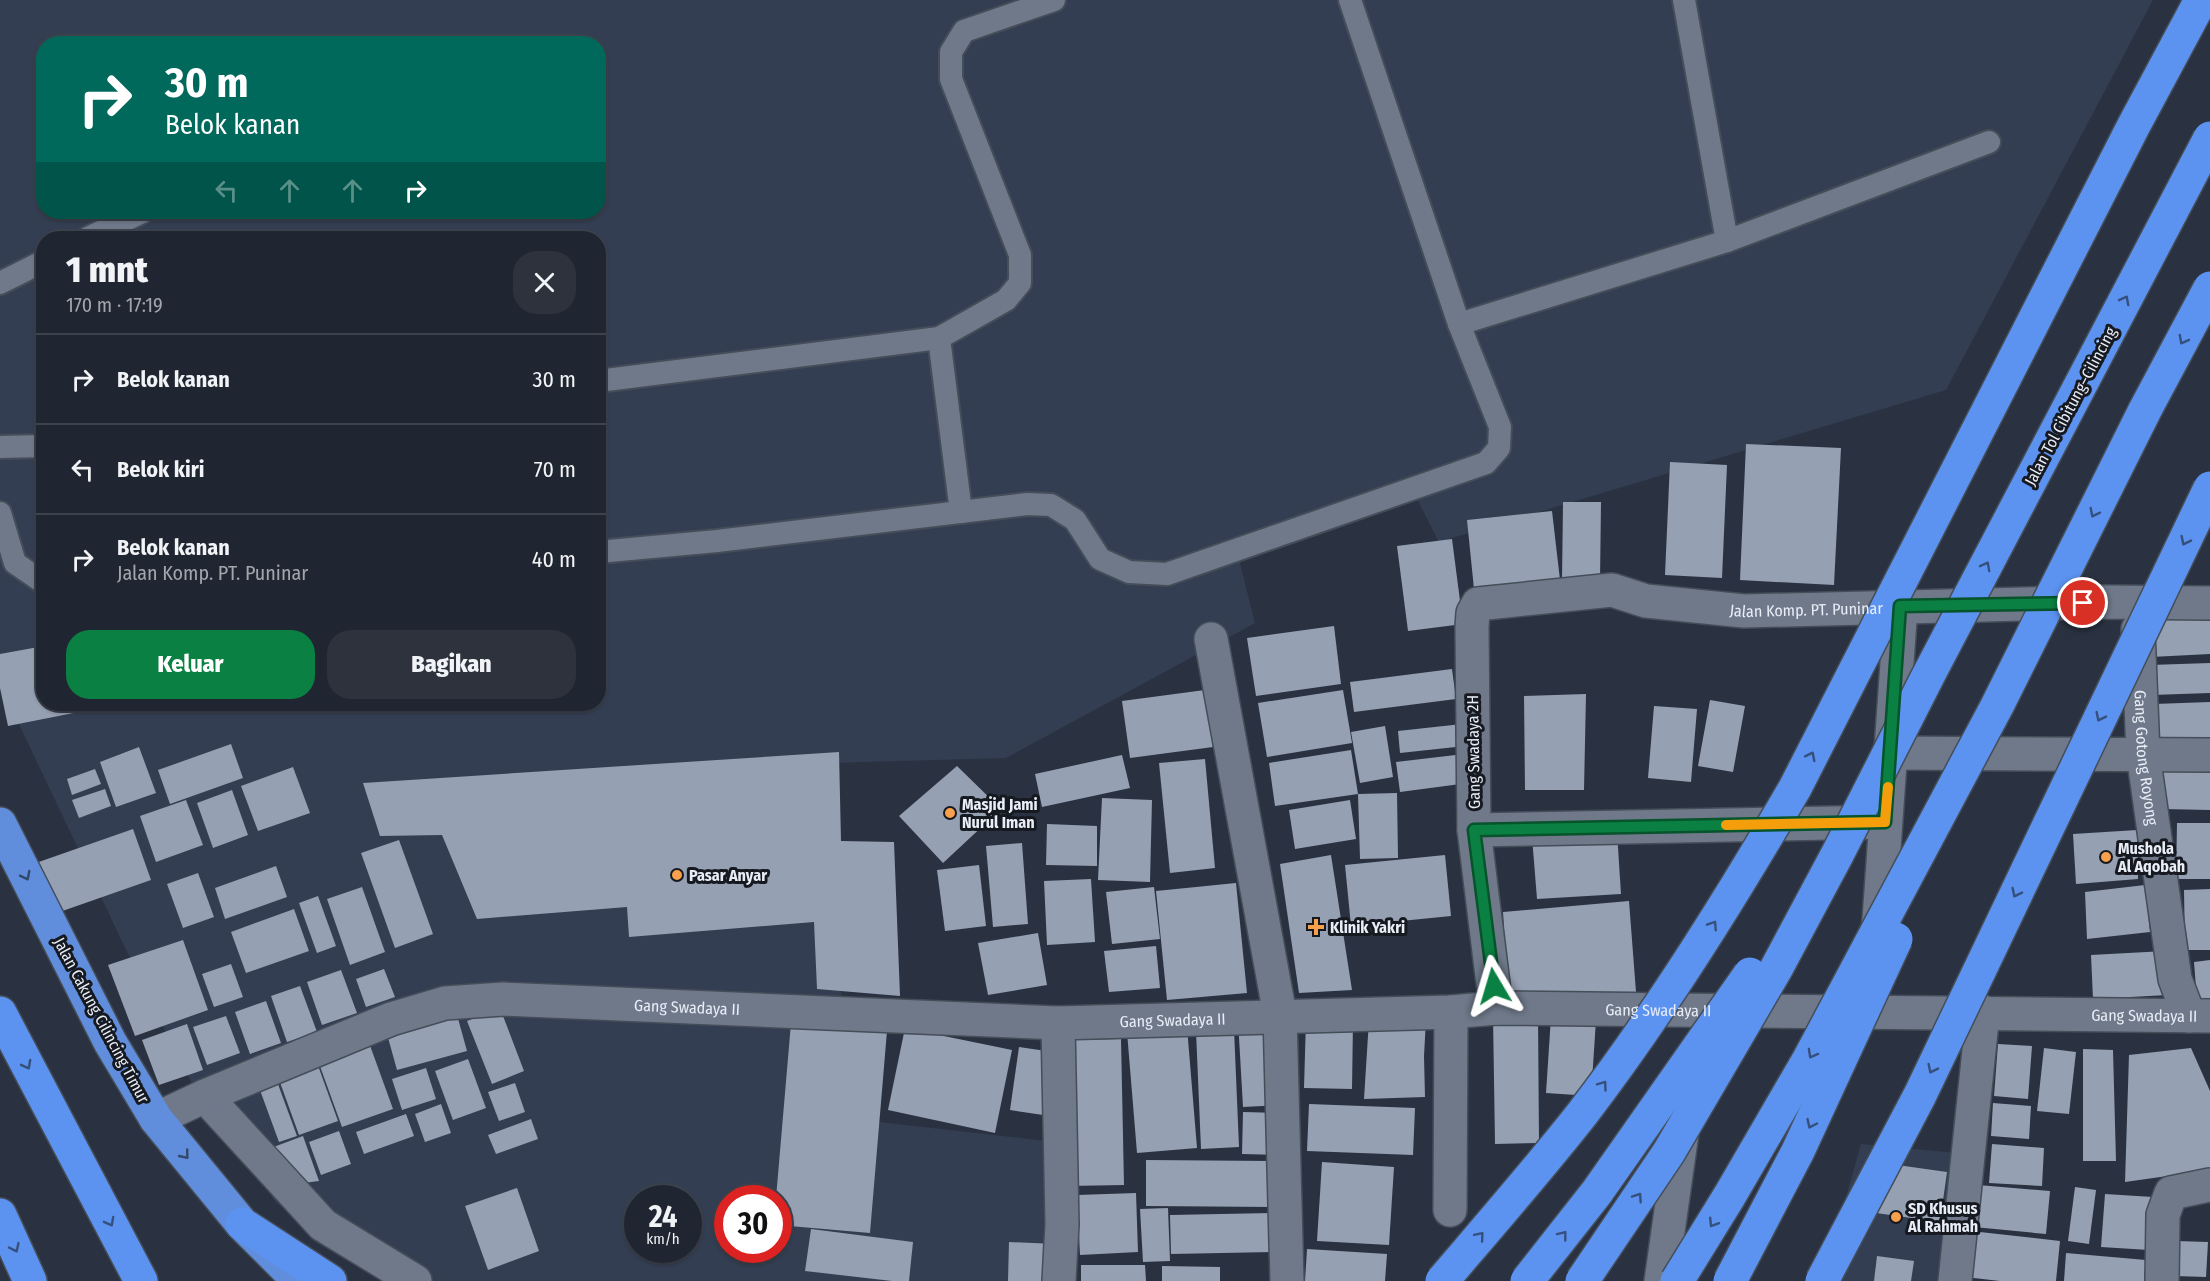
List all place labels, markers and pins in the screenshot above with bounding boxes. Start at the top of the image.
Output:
pin [2057,577,2108,628]
place label: Masjid Jami Nurul Iman [962,795,1038,832]
marker: Masjid Jami Nurul Iman [943,806,957,820]
place label: Mushola Al Aqobah [2117,839,2185,876]
marker: Mushola Al Aqobah [2099,850,2113,864]
place label: Pasar Anyar [689,866,767,885]
marker: Pasar Anyar [670,868,684,882]
marker: Klinik Yakri [1307,918,1325,936]
place label: Klinik Yakri [1330,918,1405,937]
place label: SD Khusus Al Rahmah [1907,1199,1978,1236]
marker: SD Khusus Al Rahmah [1889,1210,1903,1224]

